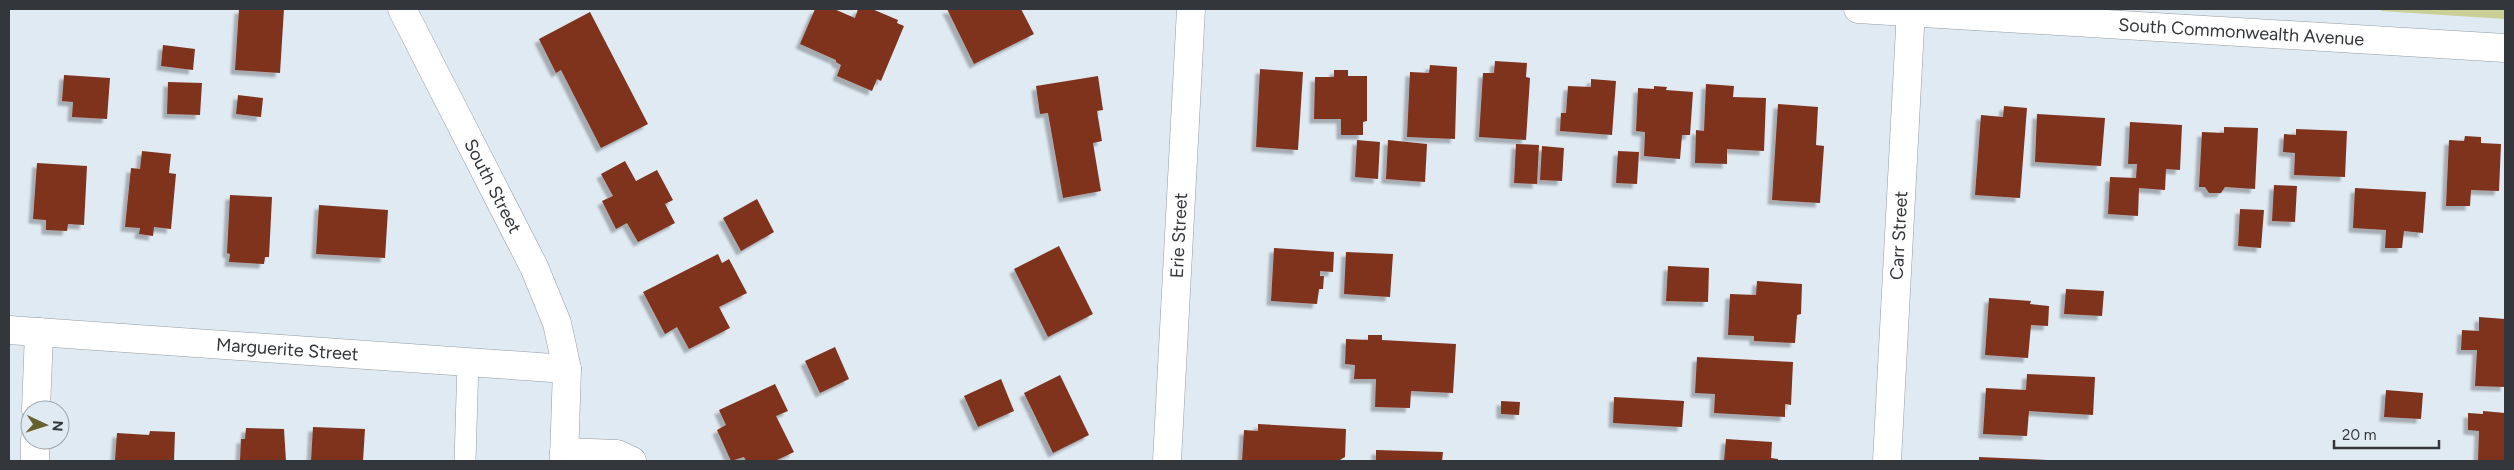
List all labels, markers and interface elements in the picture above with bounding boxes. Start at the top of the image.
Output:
street label: South Commonwealth Avenue [2118,14,2365,51]
street label: South Street [459,135,526,237]
street label: Carr Street [1886,190,1912,280]
street label: Erie Street [1166,192,1192,279]
street label: Marguerite Street [215,334,359,365]
north arrow [20,400,70,450]
scale bar [2334,418,2439,450]
text: N [49,420,66,432]
text: 20 m [2342,426,2376,444]

